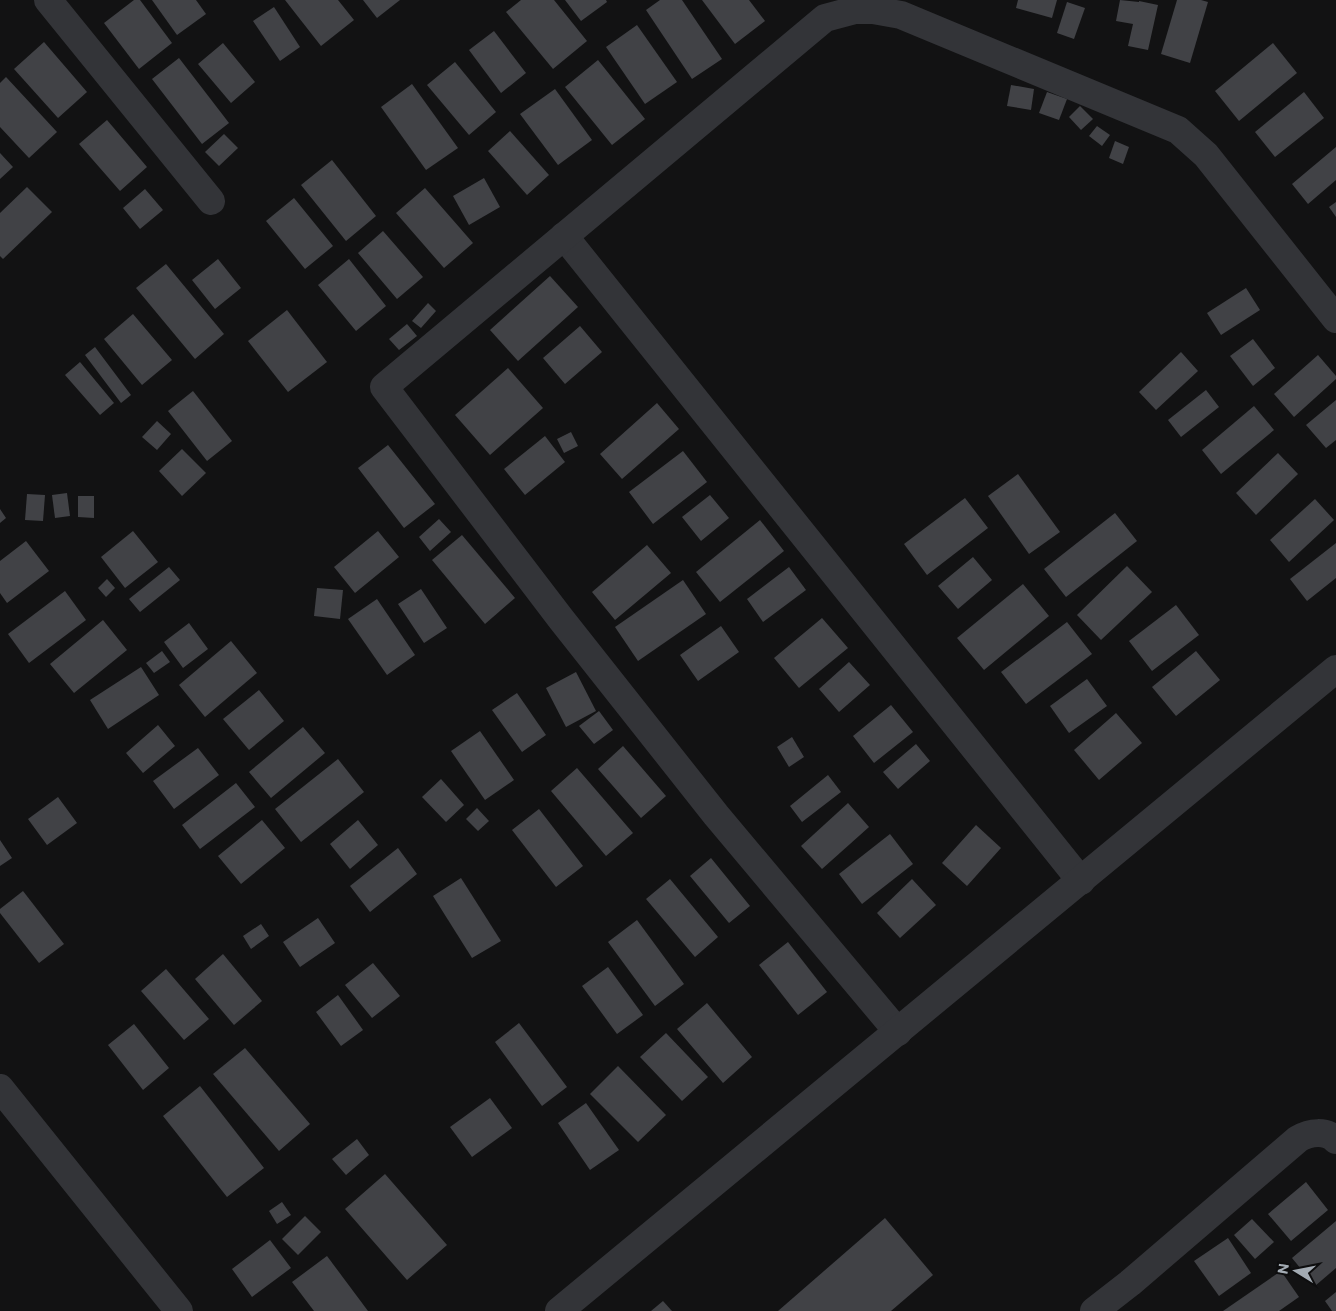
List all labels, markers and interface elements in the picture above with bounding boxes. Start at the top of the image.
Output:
north arrow [1271,1246,1321,1296]
text: N [1273,1262,1292,1275]

